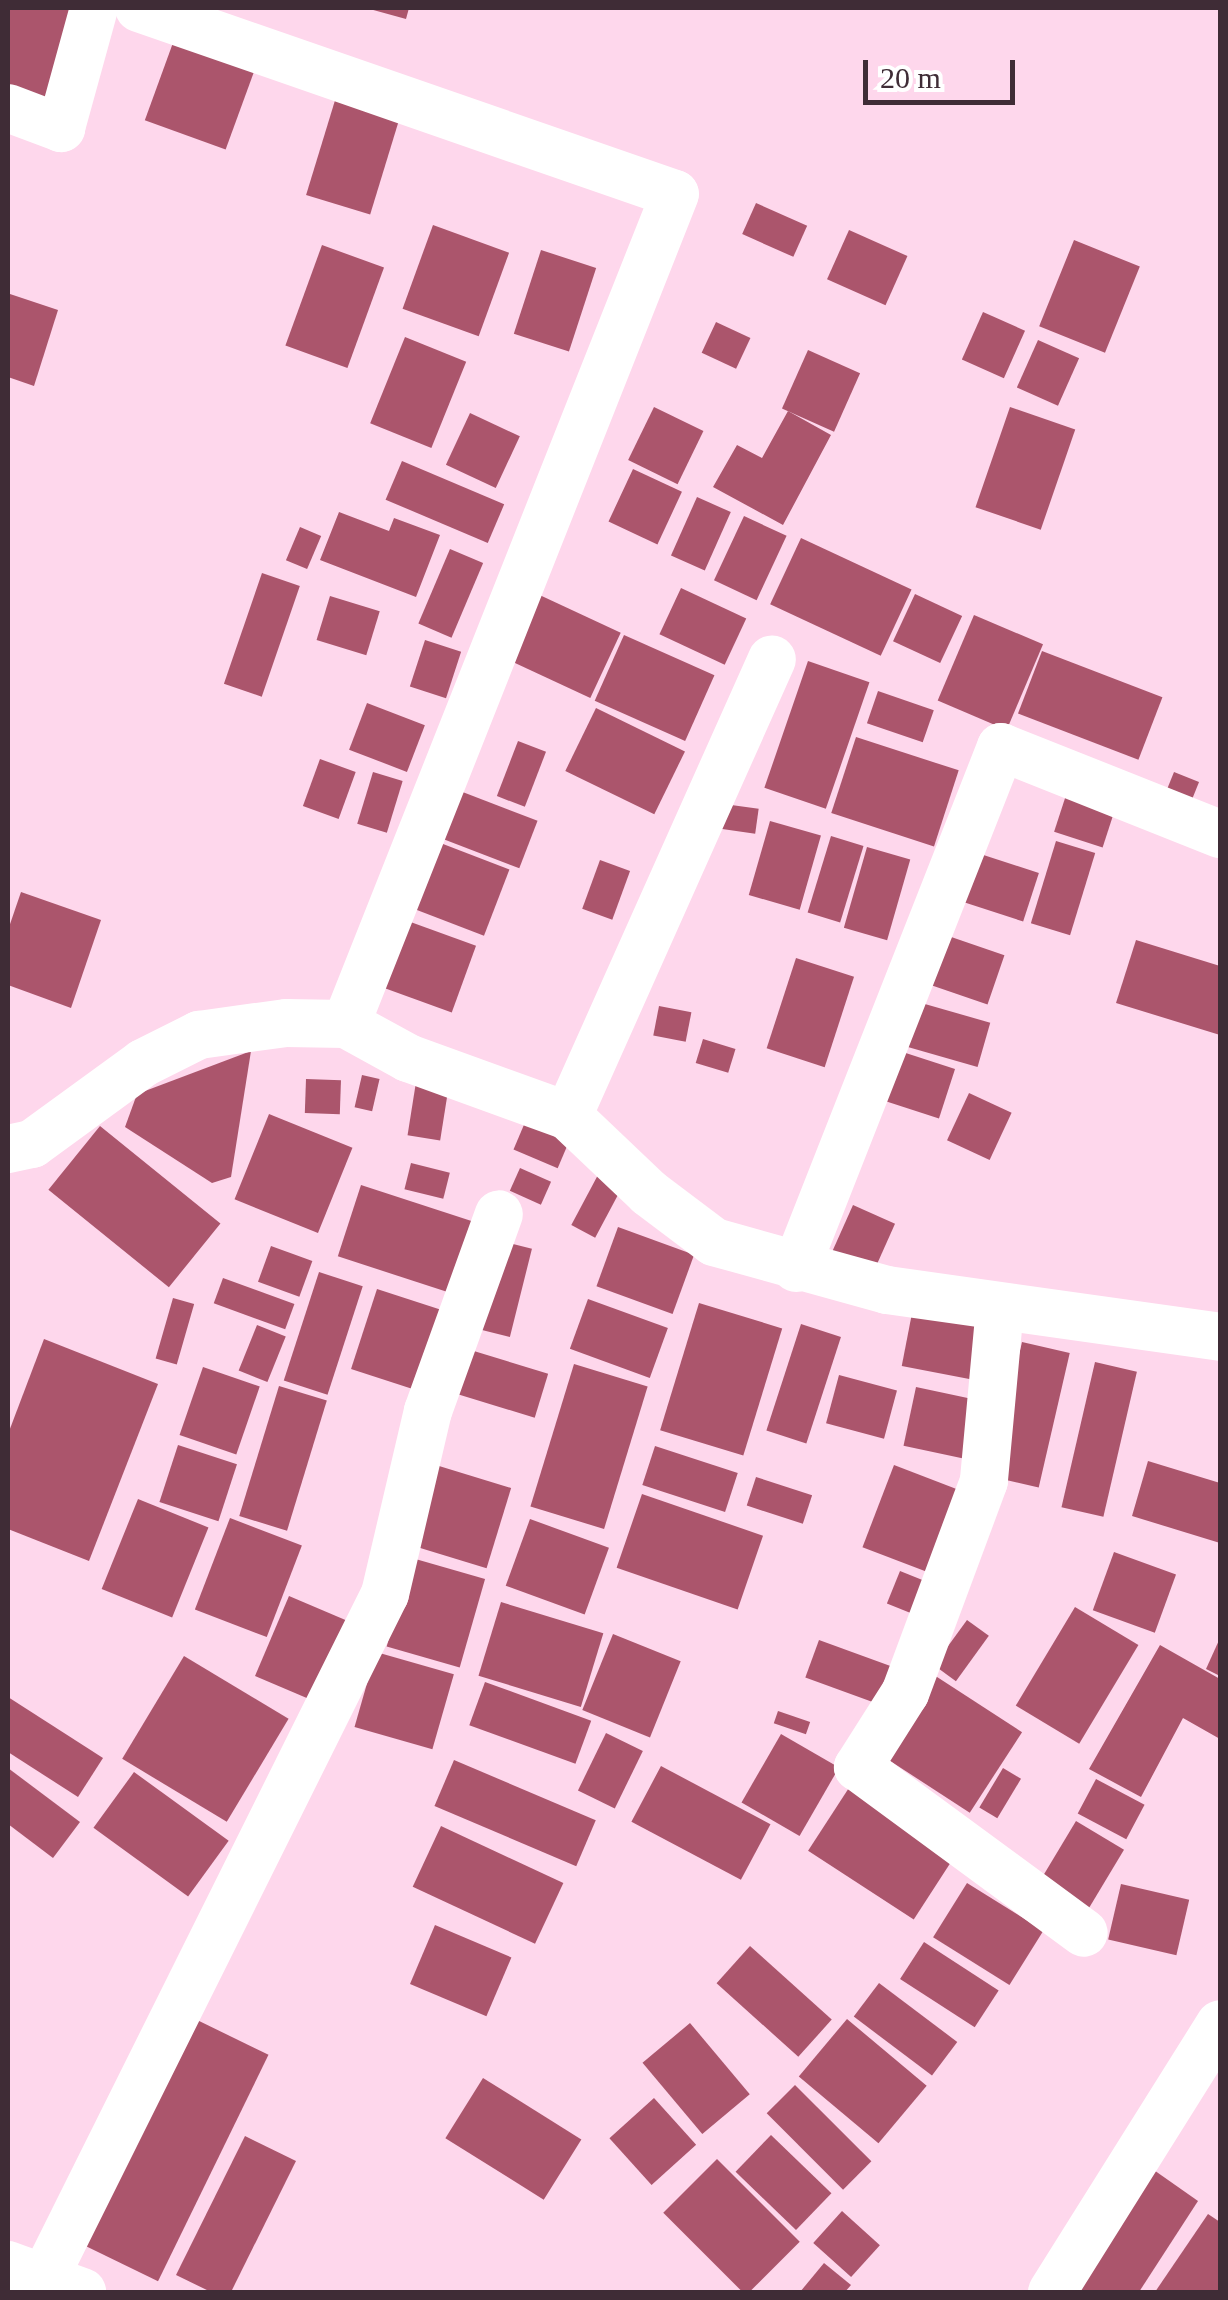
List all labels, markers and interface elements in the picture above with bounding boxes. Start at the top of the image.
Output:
scale bar [868,40,1020,102]
text: 20 m [880,61,941,94]

